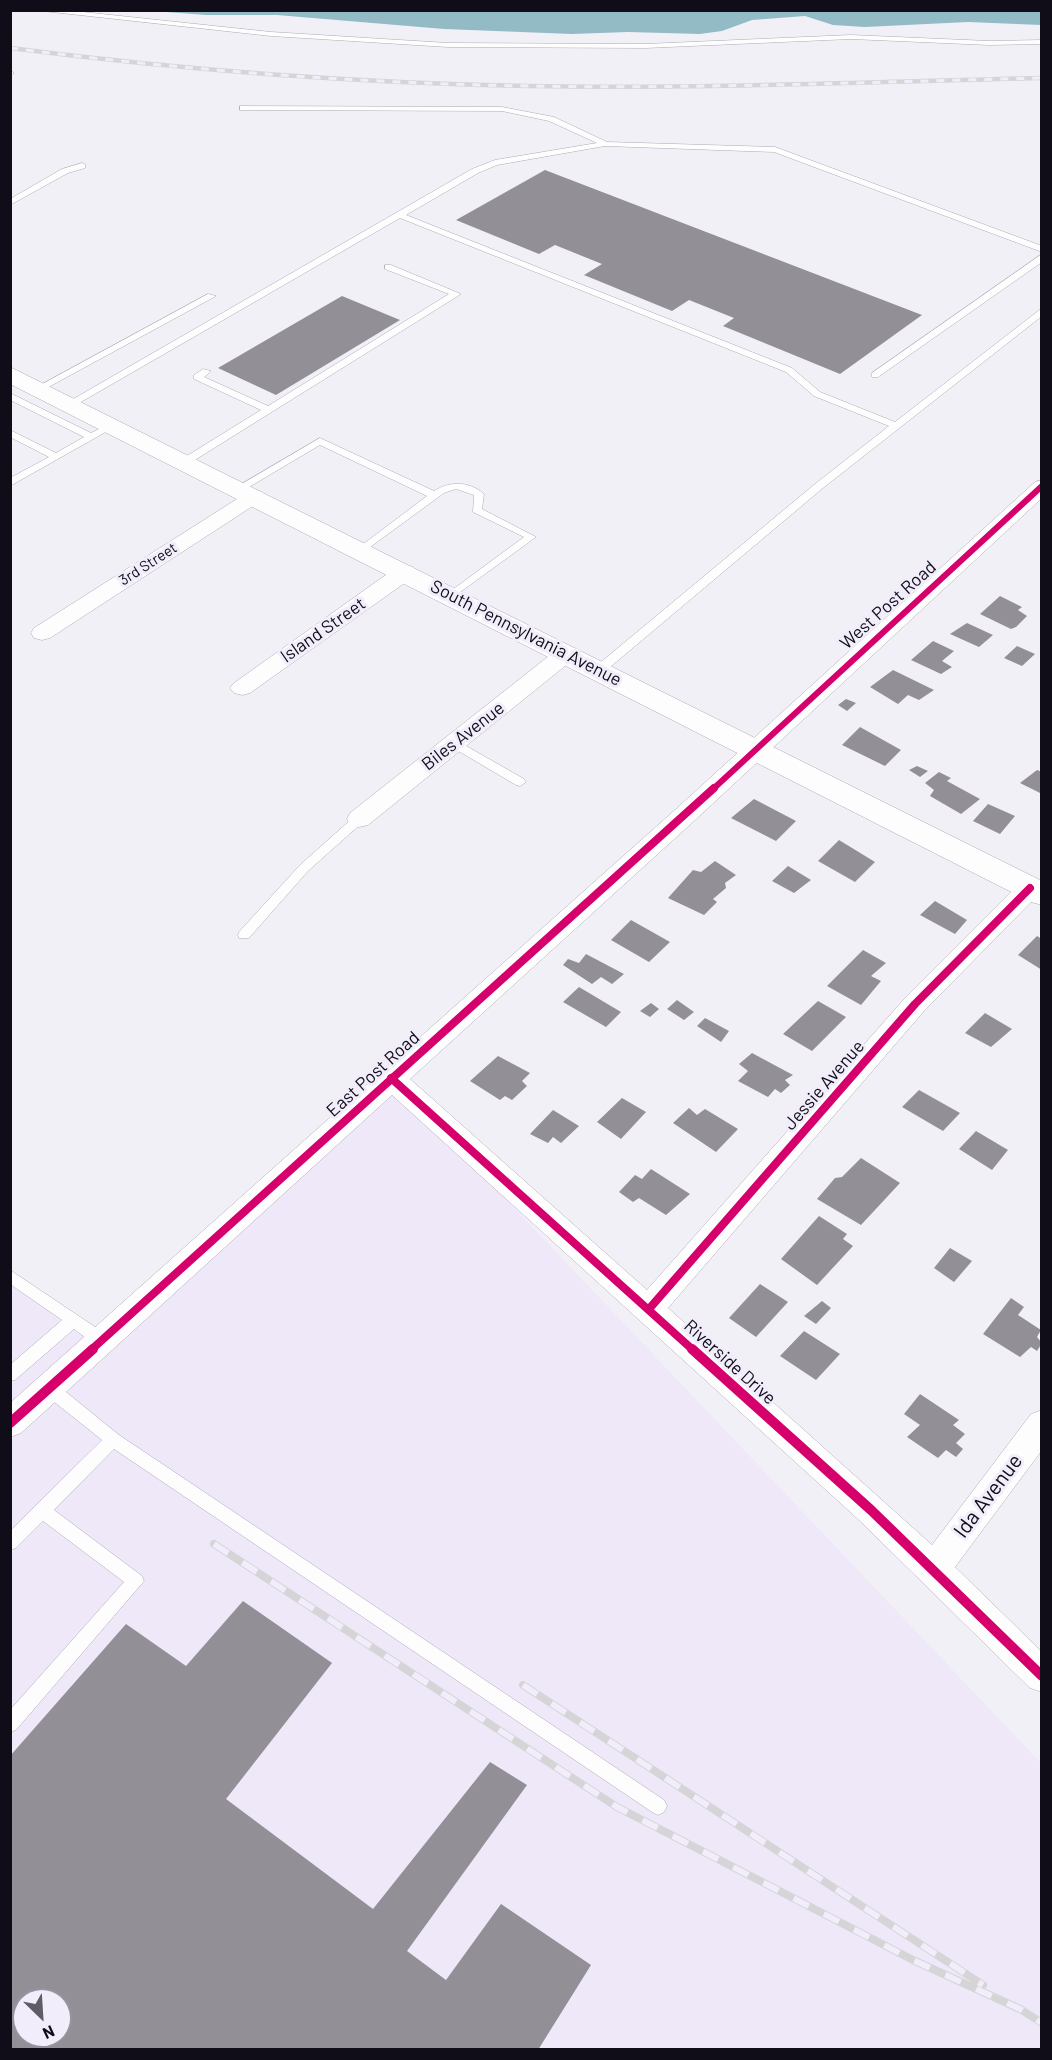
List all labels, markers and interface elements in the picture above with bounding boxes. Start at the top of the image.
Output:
street label: 3rd Street [116,539,180,589]
street label: West Post Road [835,556,941,654]
street label: South Pennsylvania Avenue [427,575,625,691]
street label: Island Street [276,593,370,667]
street label: Biles Avenue [417,697,509,775]
street label: East Post Road [322,1027,424,1121]
street label: Jessie Avenue [779,1036,869,1134]
street label: Riverside Drive [680,1315,780,1409]
street label: Ida Avenue [948,1449,1028,1543]
north arrow [12,1988,72,2048]
text: N [40,2022,58,2044]

